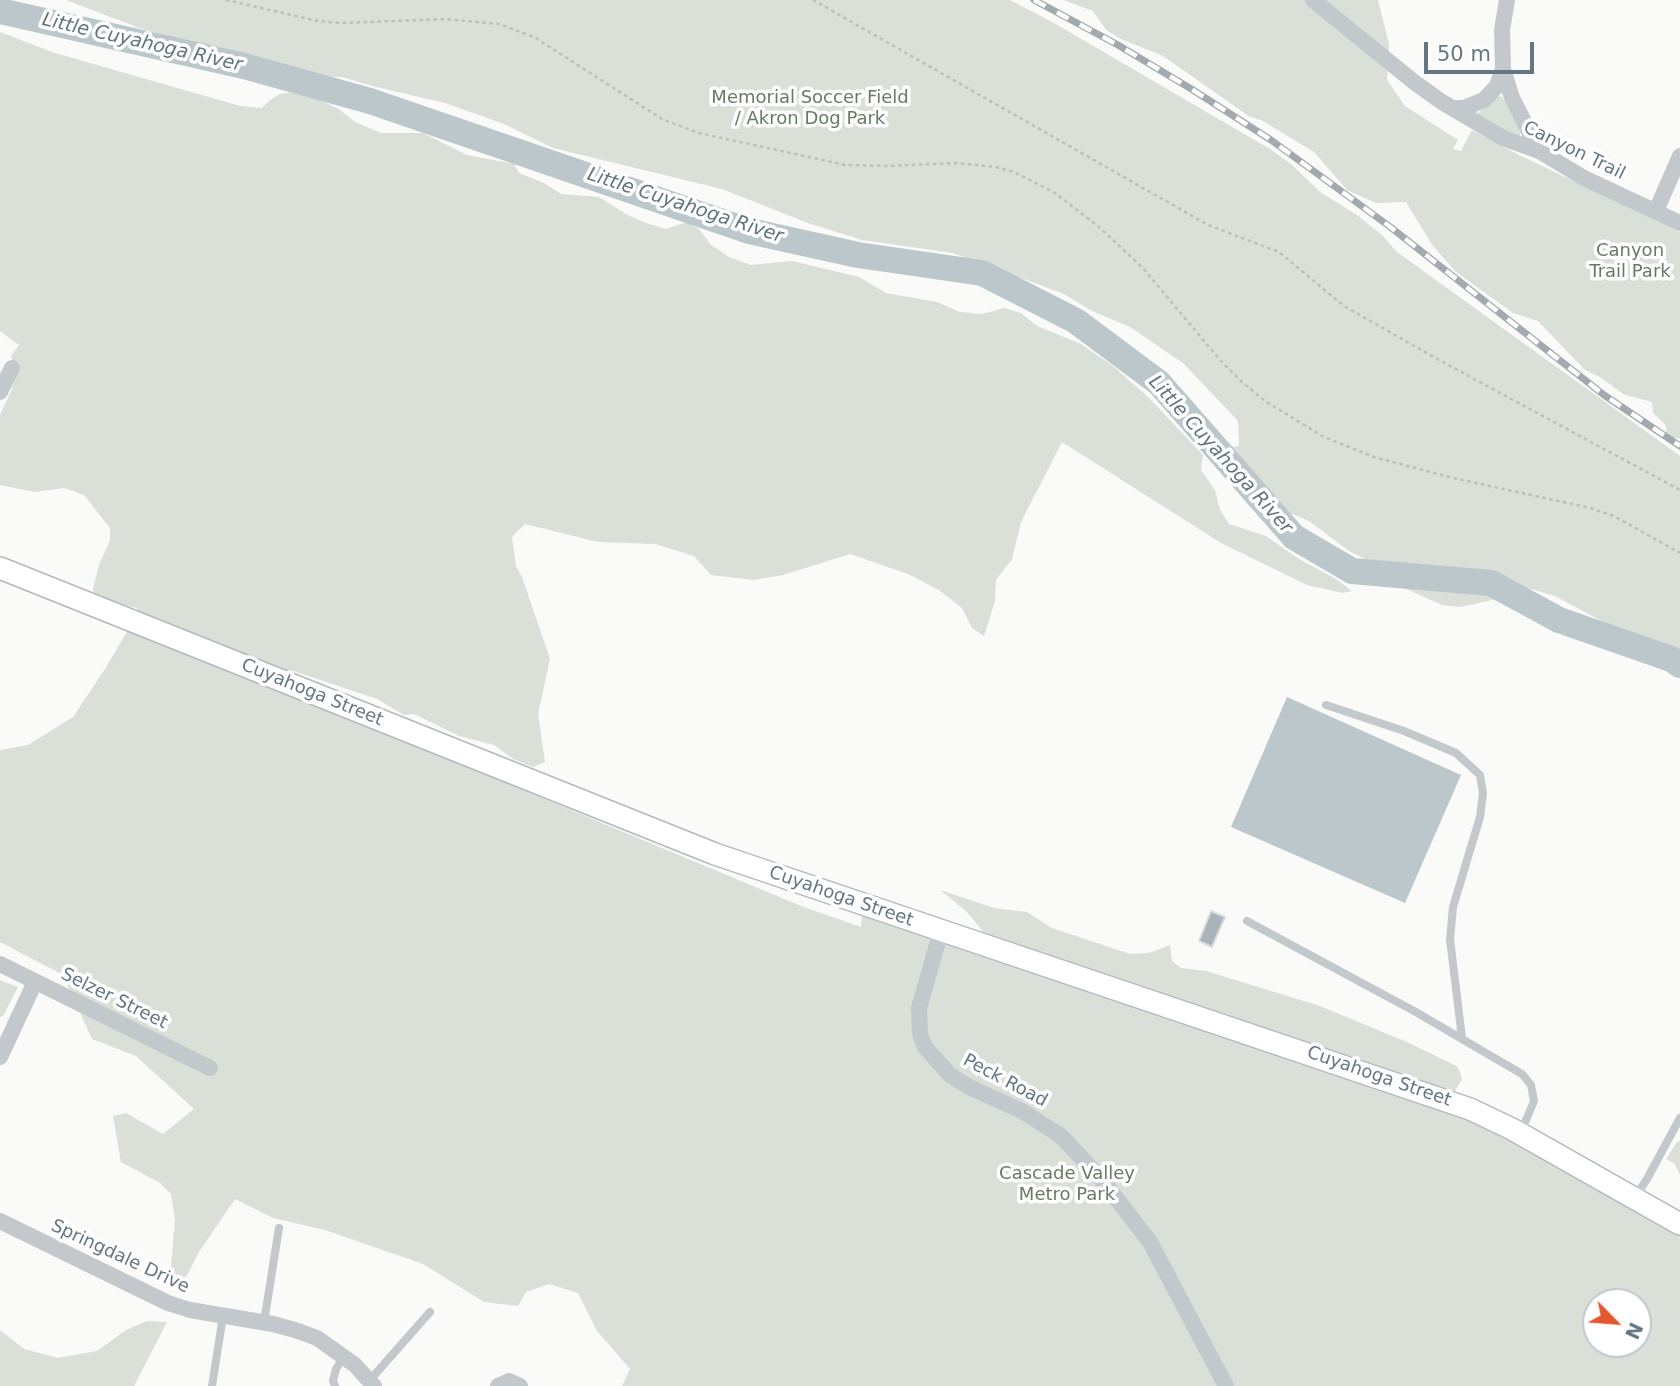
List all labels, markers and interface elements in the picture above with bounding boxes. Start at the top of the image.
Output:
water label: Little Cuyahoga River [40,9,244,77]
scale bar [1428,28,1538,72]
text: 50 m [1437,42,1491,66]
park label: Memorial Soccer Field / Akron Dog Park [711,87,909,130]
street label: Canyon Trail [1520,117,1628,185]
water label: Little Cuyahoga River [584,164,786,248]
park label: Canyon Trail Park [1589,240,1671,282]
water label: Little Cuyahoga River [1143,371,1297,539]
street label: Cuyahoga Street [238,655,386,731]
street label: Cuyahoga Street [766,862,916,932]
street label: Selzer Street [57,964,171,1034]
street label: Cuyahoga Street [1304,1042,1454,1112]
street label: Peck Road [959,1050,1051,1112]
park label: Cascade Valley Metro Park [999,1163,1135,1206]
street label: Springdale Drive [47,1215,193,1299]
north arrow [1582,1288,1652,1358]
text: N [1621,1319,1648,1343]

